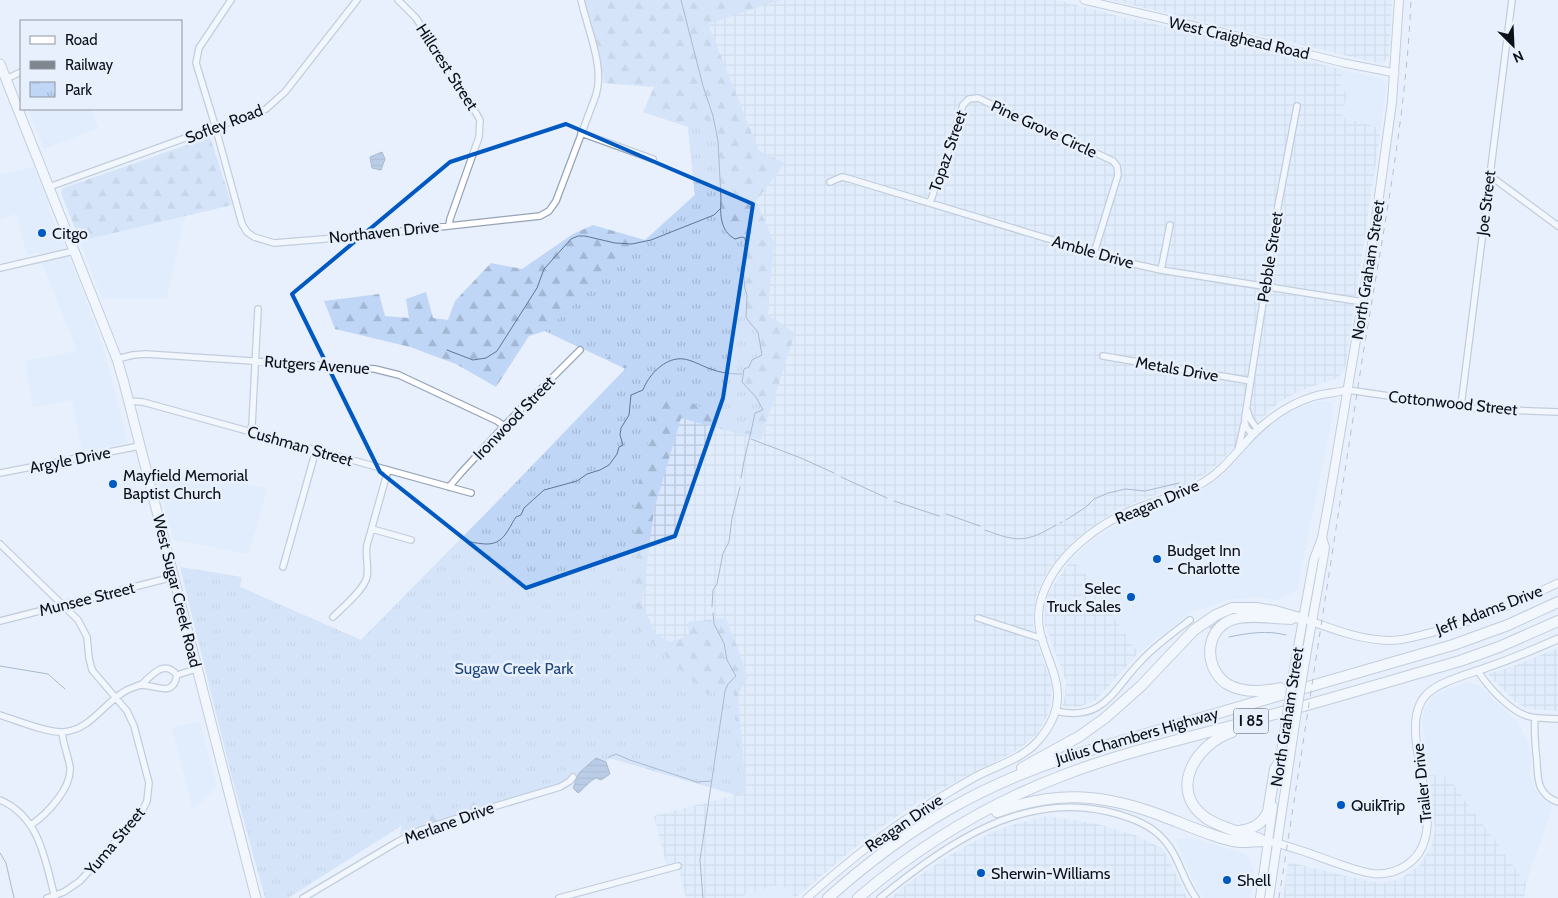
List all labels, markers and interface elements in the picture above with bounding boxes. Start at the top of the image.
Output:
street label: West Craighead Road [1167,13,1311,63]
legend [20,20,182,110]
street label: Hillcrest Street [412,20,482,114]
north arrow [1488,20,1538,70]
text: Road [65,31,98,49]
text: N [1510,47,1526,67]
text: Railway [65,56,114,74]
text: Park [65,81,92,99]
street label: Pine Grove Circle [988,96,1100,162]
street label: Sofley Road [183,101,265,147]
street label: Topaz Street [925,107,971,194]
street label: Joe Street [1472,169,1499,238]
street label: North Graham Street [1348,198,1389,341]
street label: Pebble Street [1253,210,1287,304]
street label: Northaven Drive [328,217,440,247]
place label: Citgo [52,224,88,243]
marker: Citgo [36,227,48,239]
street label: Amble Drive [1050,231,1136,273]
street label: Rutgers Avenue [264,352,370,378]
street label: Metals Drive [1134,352,1220,386]
street label: Ironwood Street [469,372,559,464]
street label: Cottonwood Street [1388,387,1519,419]
street label: Cushman Street [245,422,355,470]
street label: Argyle Drive [28,443,112,477]
place label: Mayfield Memorial Baptist Church [123,466,248,503]
street label: Reagan Drive [1112,476,1202,528]
marker: Mayfield Memorial Baptist Church [107,478,119,490]
street label: West Sugar Creek Road [149,513,205,669]
place label: Budget Inn - Charlotte [1167,541,1241,578]
marker: Budget Inn - Charlotte [1151,553,1163,565]
street label: Munsee Street [37,578,137,620]
place label: Selec Truck Sales [1047,579,1121,616]
street label: Jeff Adams Drive [1432,581,1545,639]
marker: Selec Truck Sales [1125,591,1137,603]
street label: North Graham Street [1267,645,1308,788]
park label: Sugaw Creek Park [455,659,574,678]
street label: Julius Chambers Highway [1052,704,1221,769]
road number: I 85 [1234,708,1268,734]
street label: Trailer Drive [1408,742,1436,824]
street label: Reagan Drive [862,790,946,856]
place label: QuikTrip [1351,796,1405,815]
street label: Merlane Drive [402,798,496,848]
marker: QuikTrip [1335,799,1347,811]
street label: Yuma Street [80,803,149,880]
place label: Sherwin-Williams [991,864,1111,883]
marker: Sherwin-Williams [975,867,987,879]
place label: Shell [1237,871,1271,890]
marker: Shell [1221,874,1233,886]

